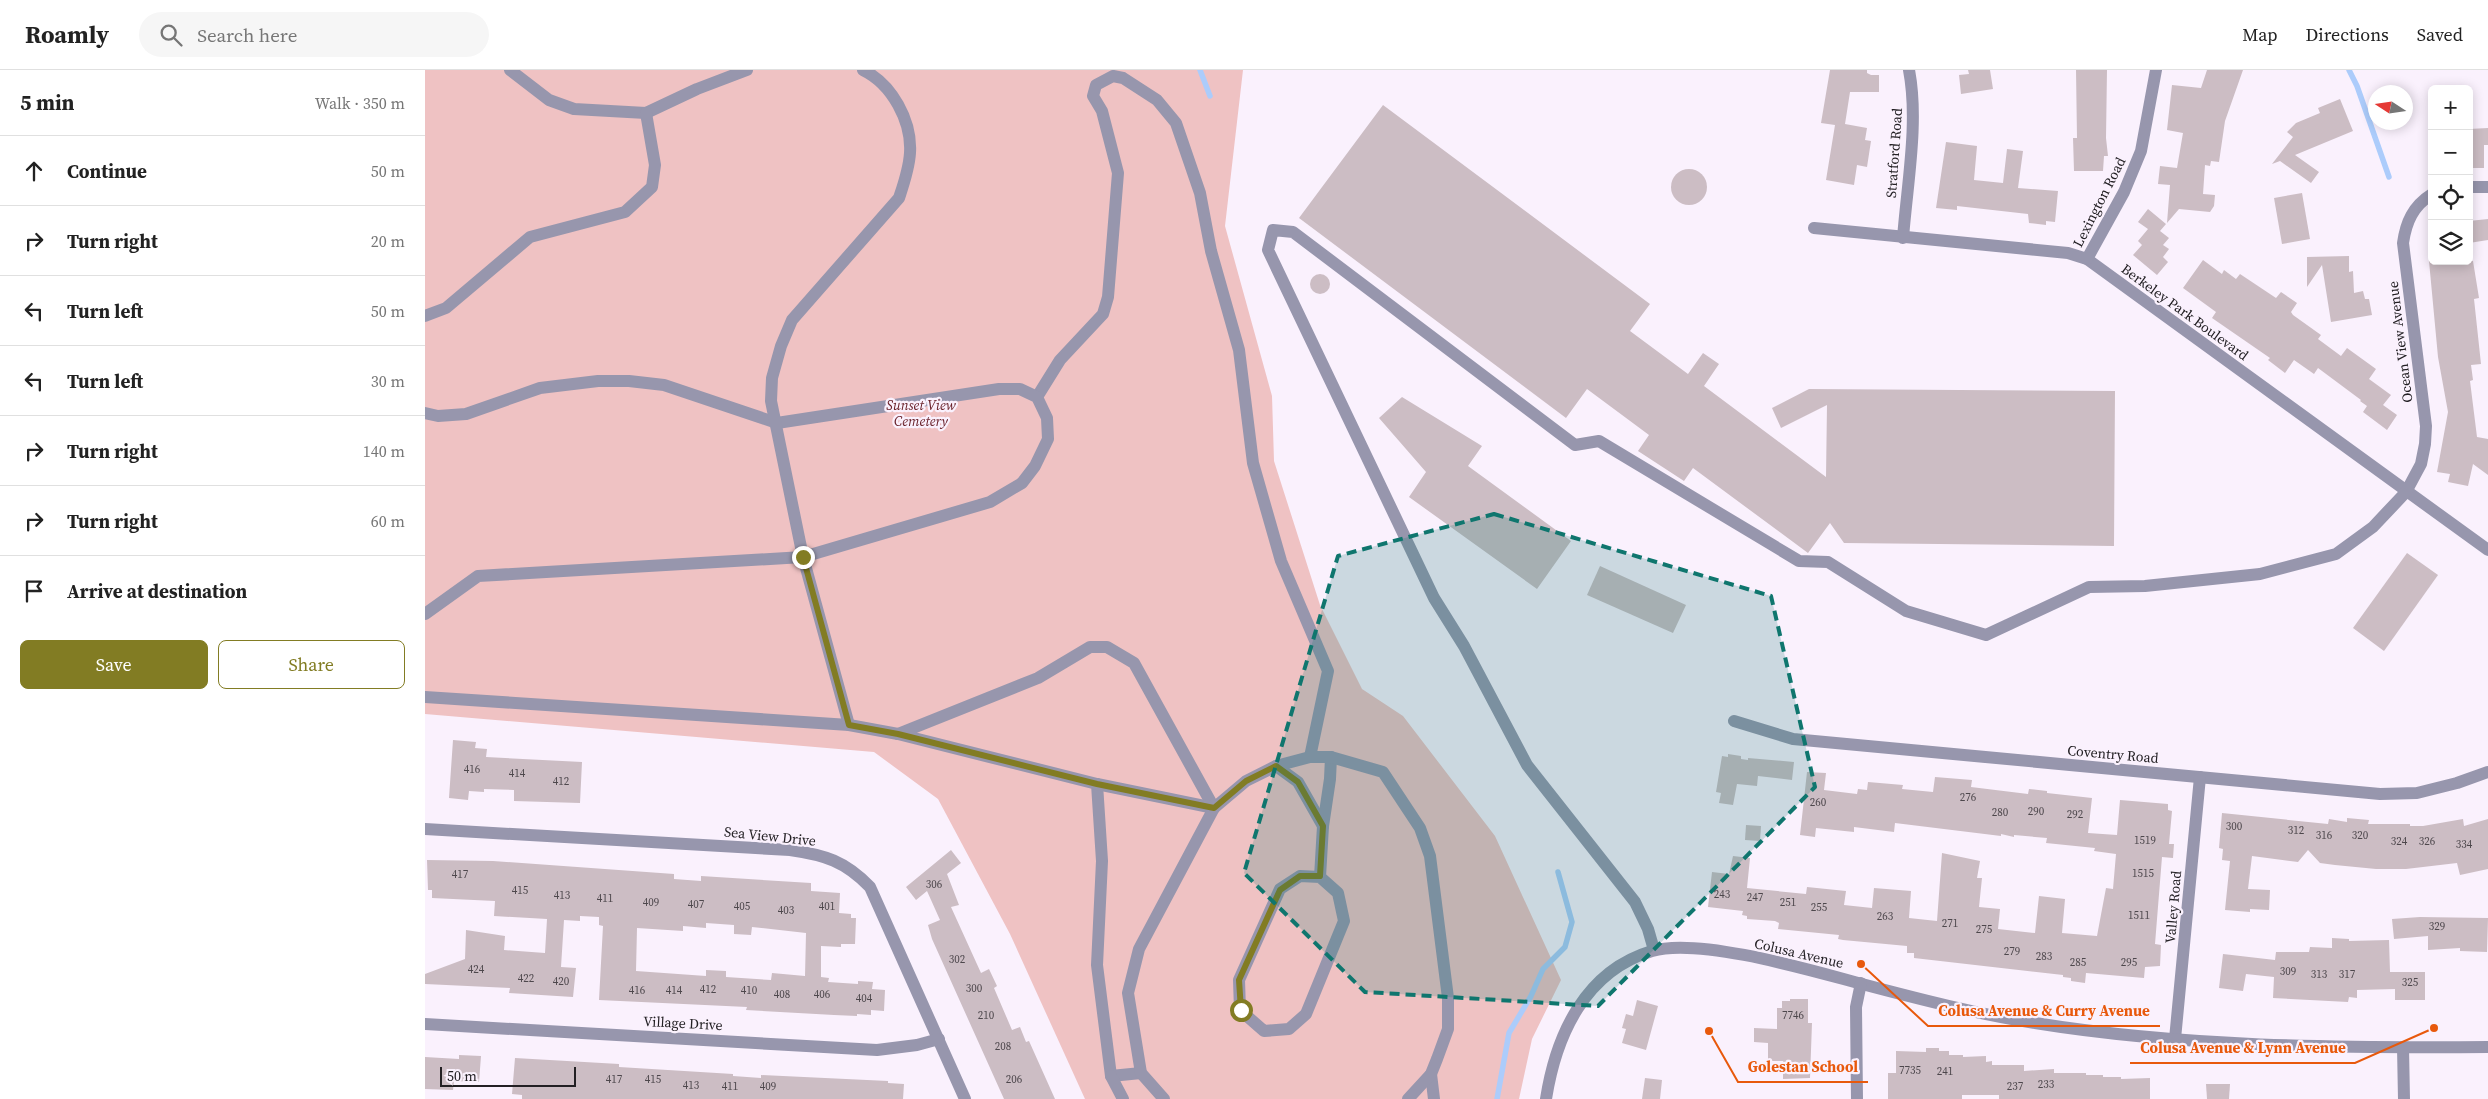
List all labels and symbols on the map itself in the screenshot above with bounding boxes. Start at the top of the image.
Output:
north arrow [2368,85,2413,130]
street label: Stratford Road [1881,107,1907,199]
street label: Lexington Road [2068,154,2130,250]
street label: Berkeley Park Boulevard [2117,259,2253,365]
street label: Ocean View Avenue [2383,280,2417,404]
park label: Sunset View Cemetery [886,395,957,431]
route end [792,546,815,569]
street label: Coventry Road [2066,740,2160,768]
house number: 416 [464,762,481,777]
house number: 414 [509,766,526,781]
house number: 412 [553,774,570,789]
house number: 276 [1960,790,1977,805]
house number: 260 [1810,795,1827,810]
house number: 290 [2028,804,2045,819]
house number: 280 [1992,805,2009,820]
house number: 292 [2067,807,2084,822]
house number: 300 [2226,819,2243,834]
street label: Sea View Drive [723,821,817,851]
house number: 312 [2288,823,2305,838]
house number: 316 [2316,828,2333,843]
house number: 320 [2352,828,2369,843]
house number: 1519 [2134,833,2156,848]
house number: 324 [2391,834,2408,849]
house number: 326 [2419,834,2436,849]
house number: 334 [2456,837,2473,852]
house number: 1515 [2132,866,2154,881]
house number: 417 [452,867,469,882]
street label: Valley Road [2160,870,2186,944]
house number: 306 [926,877,943,892]
house number: 415 [512,883,529,898]
house number: 243 [1714,887,1731,902]
house number: 413 [554,888,571,903]
house number: 247 [1747,890,1764,905]
house number: 411 [597,891,613,906]
house number: 409 [643,895,659,910]
house number: 251 [1780,895,1796,910]
house number: 407 [688,897,705,912]
house number: 405 [734,899,751,914]
house number: 401 [819,899,835,914]
house number: 255 [1811,900,1828,915]
house number: 403 [778,903,795,918]
house number: 1511 [2128,908,2150,923]
house number: 263 [1877,909,1894,924]
house number: 271 [1942,916,1958,931]
house number: 329 [2429,919,2445,934]
house number: 275 [1976,922,1993,937]
street label: Colusa Avenue [1752,933,1846,973]
house number: 279 [2004,944,2020,959]
house number: 283 [2036,949,2053,964]
house number: 302 [949,952,966,967]
house number: 285 [2070,955,2087,970]
house number: 295 [2121,955,2138,970]
house number: 424 [468,962,485,977]
house number: 309 [2280,964,2296,979]
house number: 313 [2311,967,2328,982]
house number: 317 [2339,967,2356,982]
house number: 422 [518,971,535,986]
house number: 420 [553,974,570,989]
house number: 325 [2402,975,2419,990]
house number: 300 [966,981,983,996]
house number: 412 [700,982,717,997]
house number: 416 [629,983,646,998]
house number: 414 [666,983,683,998]
house number: 410 [741,983,758,998]
house number: 408 [774,987,790,1002]
house number: 406 [814,987,831,1002]
house number: 404 [856,991,873,1006]
callout: Colusa Avenue & Curry Avenue [1928,996,2160,1026]
route start [1230,999,1253,1022]
text: Colusa Avenue & Curry Avenue [1938,1000,2150,1021]
house number: 210 [978,1008,995,1023]
house number: 7746 [1782,1008,1804,1023]
street label: Village Drive [643,1011,723,1035]
callout: Colusa Avenue & Lynn Avenue [2130,1033,2355,1063]
text: Colusa Avenue & Lynn Avenue [2140,1037,2346,1058]
house number: 208 [995,1039,1011,1054]
callout: Golestan School [1738,1052,1868,1082]
text: Golestan School [1748,1056,1858,1077]
house number: 7735 [1899,1063,1921,1078]
scale bar [440,1064,576,1087]
house number: 241 [1937,1064,1953,1079]
house number: 417 [606,1072,623,1087]
house number: 415 [645,1072,662,1087]
house number: 206 [1006,1072,1023,1087]
house number: 233 [2038,1077,2055,1092]
house number: 413 [683,1078,700,1093]
house number: 411 [722,1079,738,1094]
house number: 409 [760,1079,776,1094]
house number: 237 [2007,1079,2024,1094]

